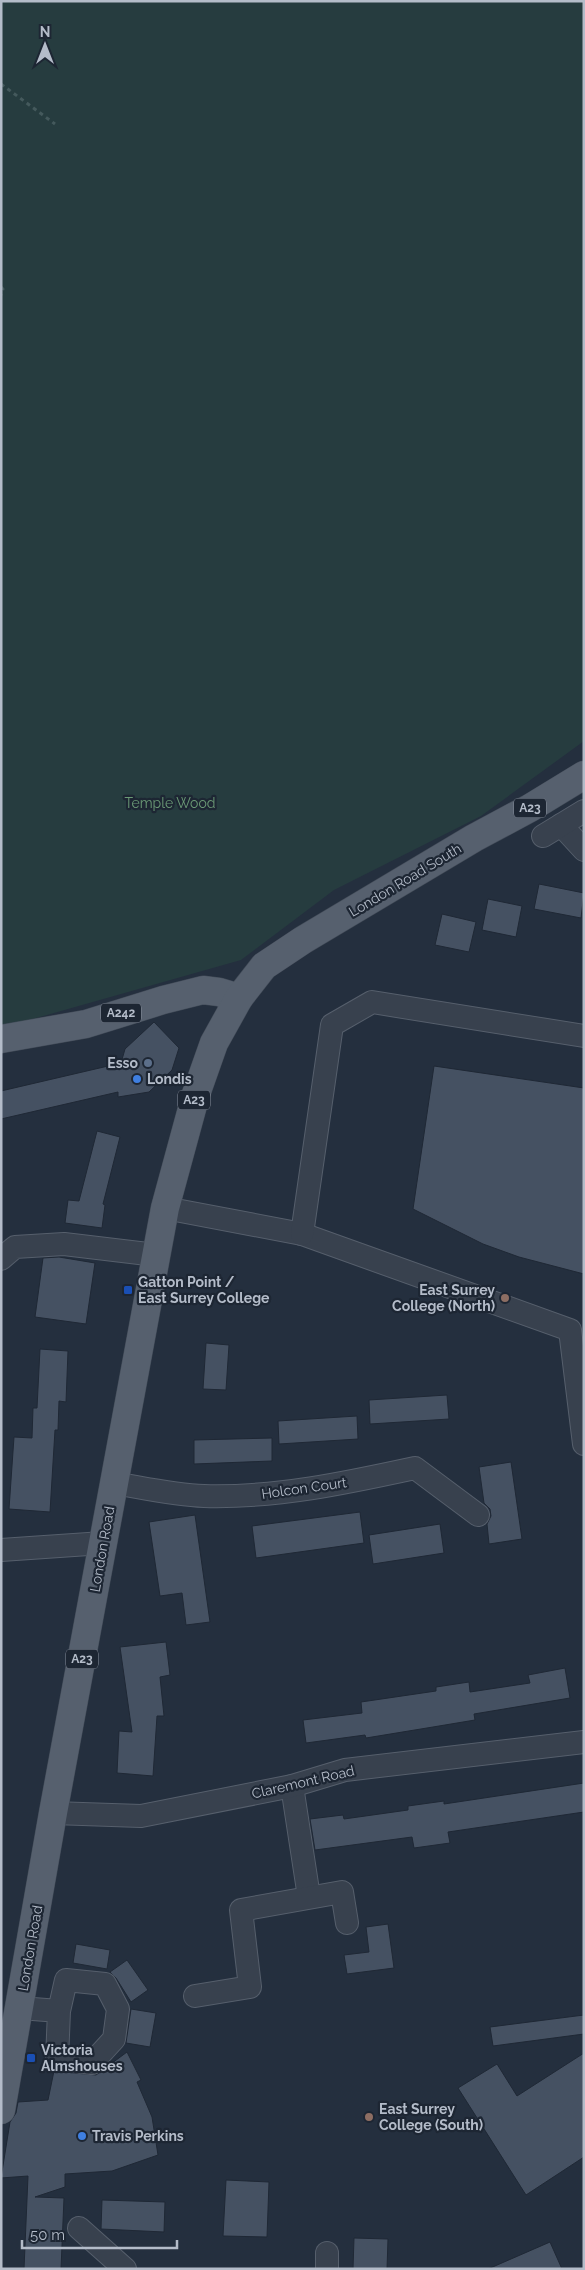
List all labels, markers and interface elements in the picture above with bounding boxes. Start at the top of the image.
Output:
north arrow [20,20,70,70]
text: N [40,24,50,40]
park label: Temple Wood [125,795,215,811]
road number: A23 [514,798,546,818]
street label: London Road South [346,840,464,920]
road number: A242 [101,1004,141,1022]
place label: Esso [107,1055,139,1071]
marker: Esso [142,1057,154,1069]
place label: Londis [147,1071,192,1087]
marker: Londis [131,1073,143,1085]
road number: A23 [178,1090,210,1110]
place label: Gatton Point / East Surrey College [138,1274,270,1306]
place label: East Surrey College (North) [392,1282,495,1314]
marker: Gatton Point / East Surrey College [122,1284,134,1296]
marker: East Surrey College (North) [499,1292,511,1304]
street label: Holcon Court [260,1474,348,1502]
street label: London Road [87,1505,117,1593]
road number: A23 [66,1650,98,1668]
street label: Claremont Road [250,1762,356,1802]
street label: London Road [15,1904,45,1992]
place label: Victoria Almshouses [41,2042,123,2074]
marker: Victoria Almshouses [25,2052,37,2064]
place label: East Surrey College (South) [379,2101,483,2133]
marker: East Surrey College (South) [363,2111,375,2123]
place label: Travis Perkins [92,2128,184,2144]
marker: Travis Perkins [76,2130,88,2142]
scale bar [22,2218,178,2250]
text: 50 m [30,2226,65,2244]

